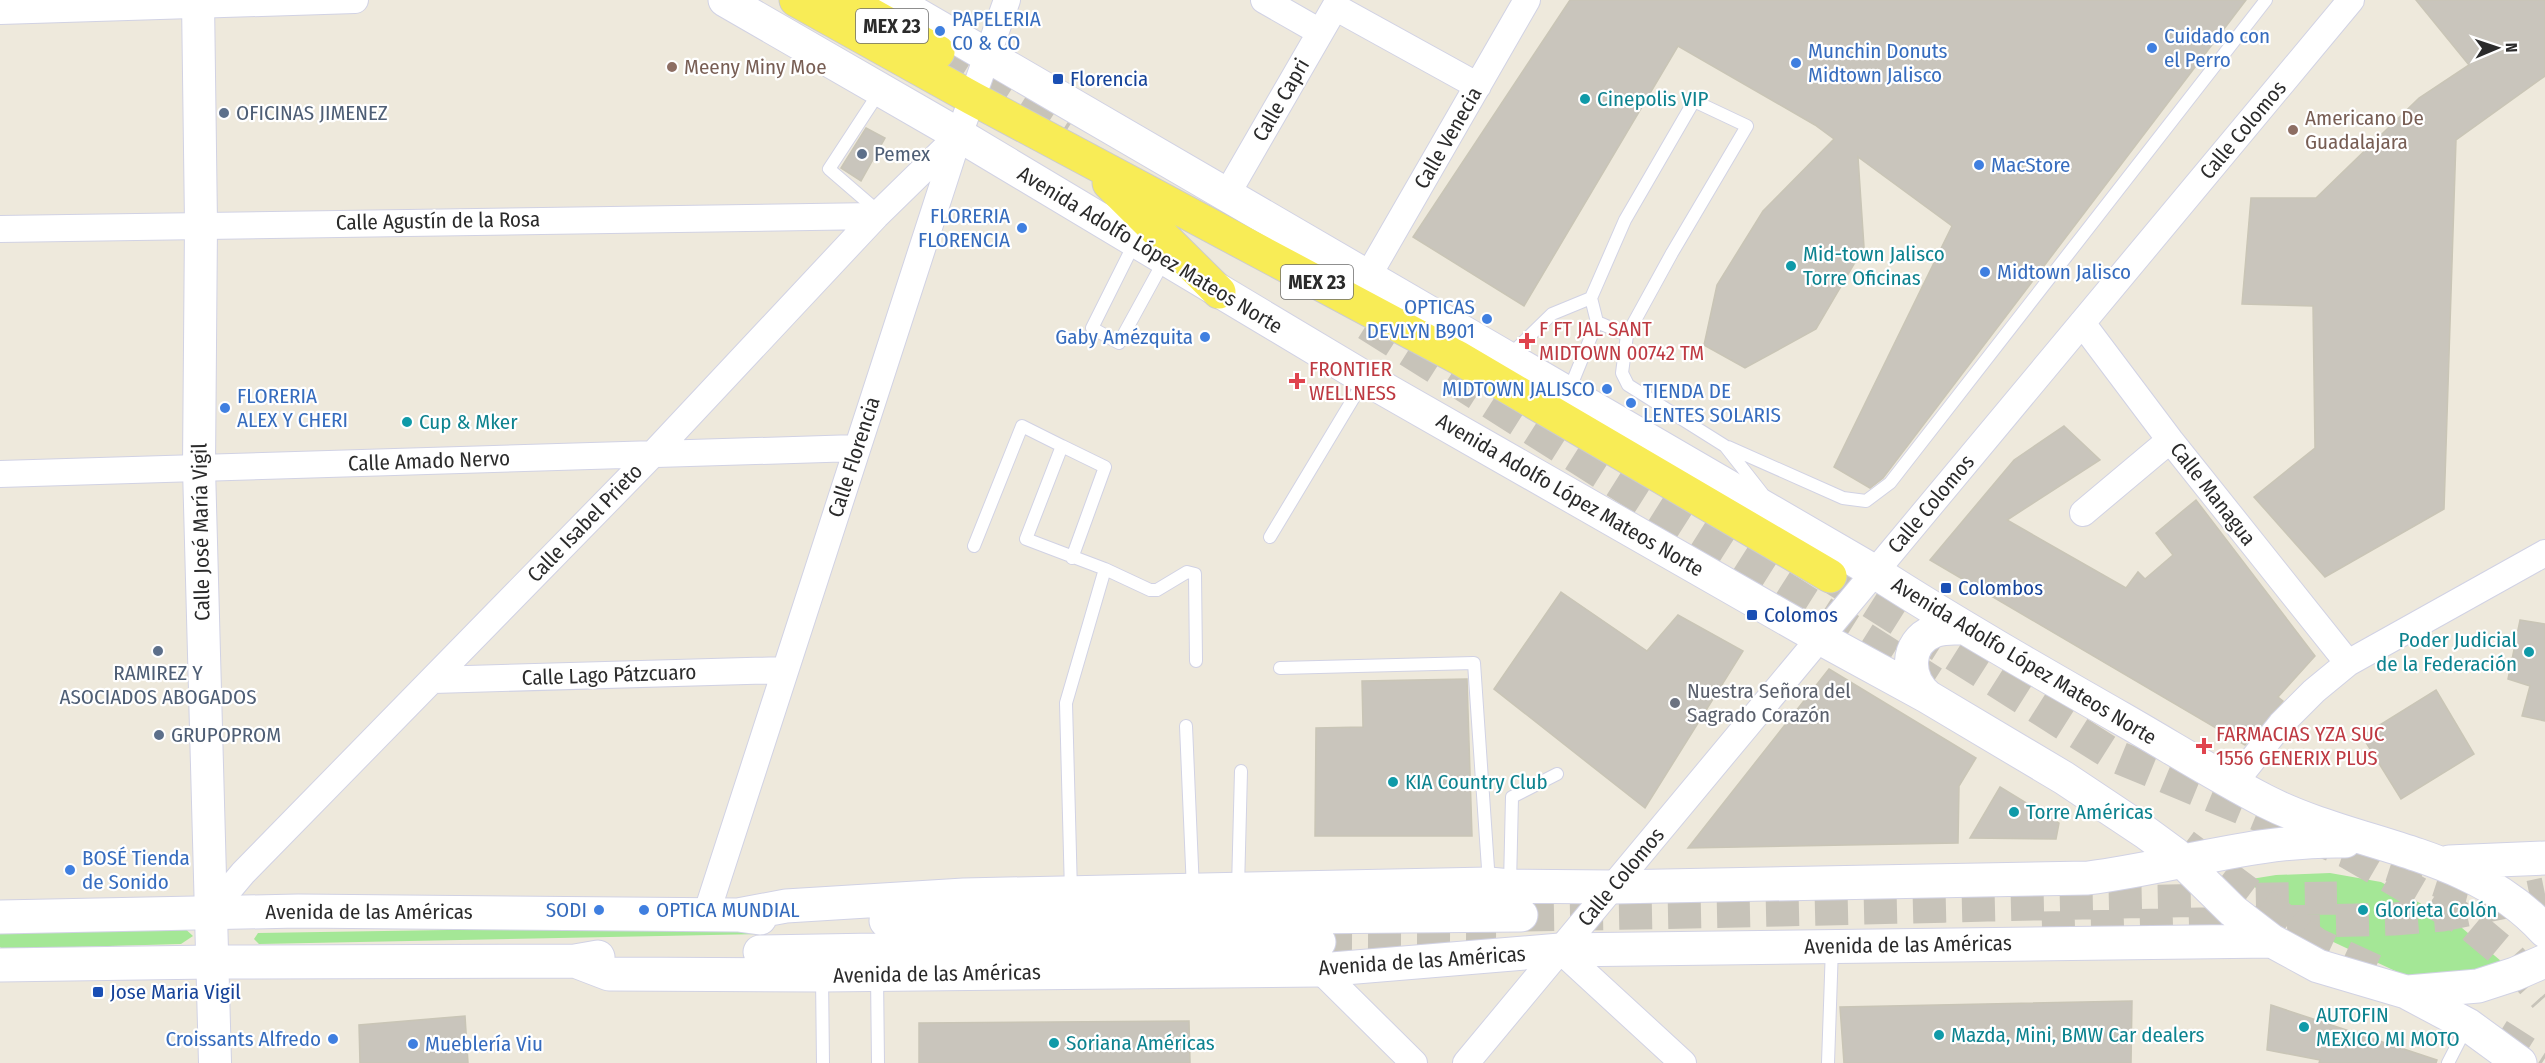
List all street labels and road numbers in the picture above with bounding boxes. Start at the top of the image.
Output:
road number: MEX 23 [856,9,928,43]
street label: Calle Capri [1247,54,1315,146]
street label: Calle Colomos [2194,75,2292,185]
street label: Calle Venecia [1408,82,1488,194]
street label: Avenida Adolfo López Mateos Norte [1013,160,1287,340]
street label: Calle Agustín de la Rosa [336,206,540,236]
road number: MEX 23 [1281,265,1353,299]
street label: Calle Florencia [822,394,886,520]
street label: Avenida Adolfo López Mateos Norte [1432,408,1708,582]
street label: Calle Managua [2165,437,2261,551]
street label: Calle José María Vigil [186,443,216,621]
street label: Calle Amado Nervo [347,445,511,477]
street label: Calle Colomos [1882,449,1980,559]
street label: Calle Isabel Prieto [522,458,648,588]
street label: Avenida Adolfo López Mateos Norte [1887,571,2161,751]
street label: Calle Lago Pátzcuaro [521,659,697,691]
street label: Calle Colomos [1572,822,1670,932]
street label: Avenida de las Américas [265,899,473,925]
street label: Avenida de las Américas [1804,930,2012,960]
street label: Avenida de las Américas [1318,941,1527,981]
street label: Avenida de las Américas [833,959,1041,989]

